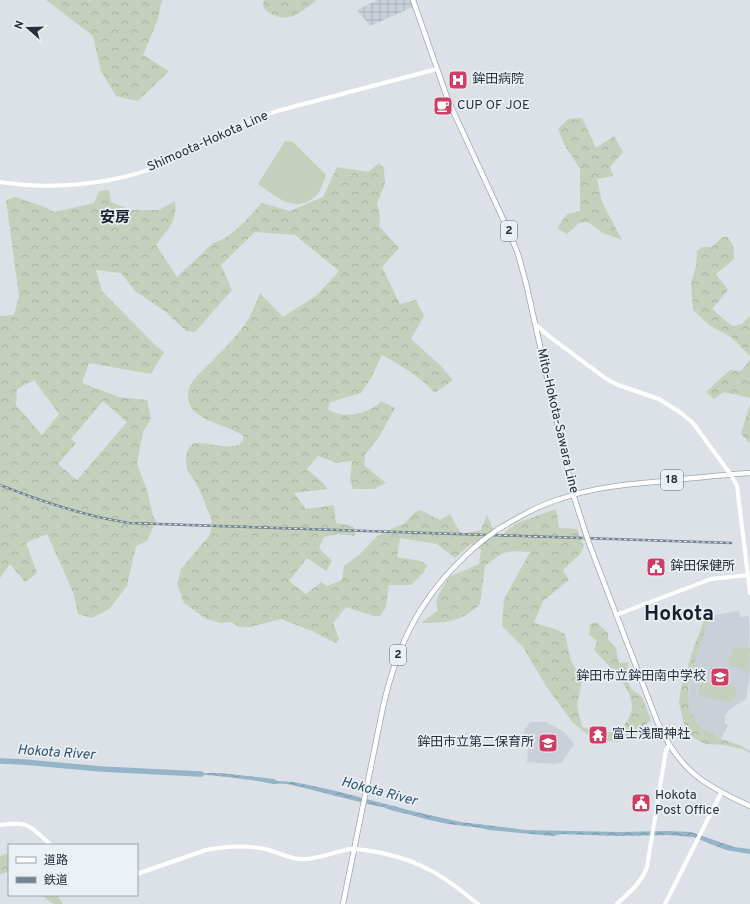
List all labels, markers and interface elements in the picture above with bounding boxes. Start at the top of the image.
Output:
north arrow [8,8,48,48]
text: N [12,19,27,31]
hospital icon: 鉾田病院 [447,69,469,91]
place label: 鉾田病院 [472,71,524,88]
cafe icon: CUP OF JOE [432,95,454,117]
place label: CUP OF JOE [457,98,530,114]
street label: Shimoota-Hokota Line [145,108,271,176]
district label: 安房 [100,209,130,228]
road number: 2 [501,221,517,241]
street label: Mito-Hokota-Sawara Line [533,347,581,495]
road number: 18 [661,470,683,490]
public building icon: 鉾田保健所 [645,556,667,578]
place label: 鉾田保健所 [670,558,735,575]
district label: Hokota [644,601,714,628]
road number: 2 [390,645,406,665]
school or university icon: 鉾田市立鉾田南中学校 [709,666,731,688]
place label: 鉾田市立鉾田南中学校 [576,668,706,685]
temple icon: 富士浅間神社 [587,724,609,746]
place label: 富士浅間神社 [612,726,690,743]
school or university icon: 鉾田市立第二保育所 [537,732,559,754]
place label: 鉾田市立第二保育所 [417,734,534,751]
water label: Hokota River [17,742,97,764]
water label: Hokota River [339,774,420,811]
place label: Hokota Post Office [655,788,719,819]
public building icon: Hokota Post Office [630,792,652,814]
legend [8,844,138,896]
text: 道路 [44,853,68,869]
text: 鉄道 [44,873,68,889]

